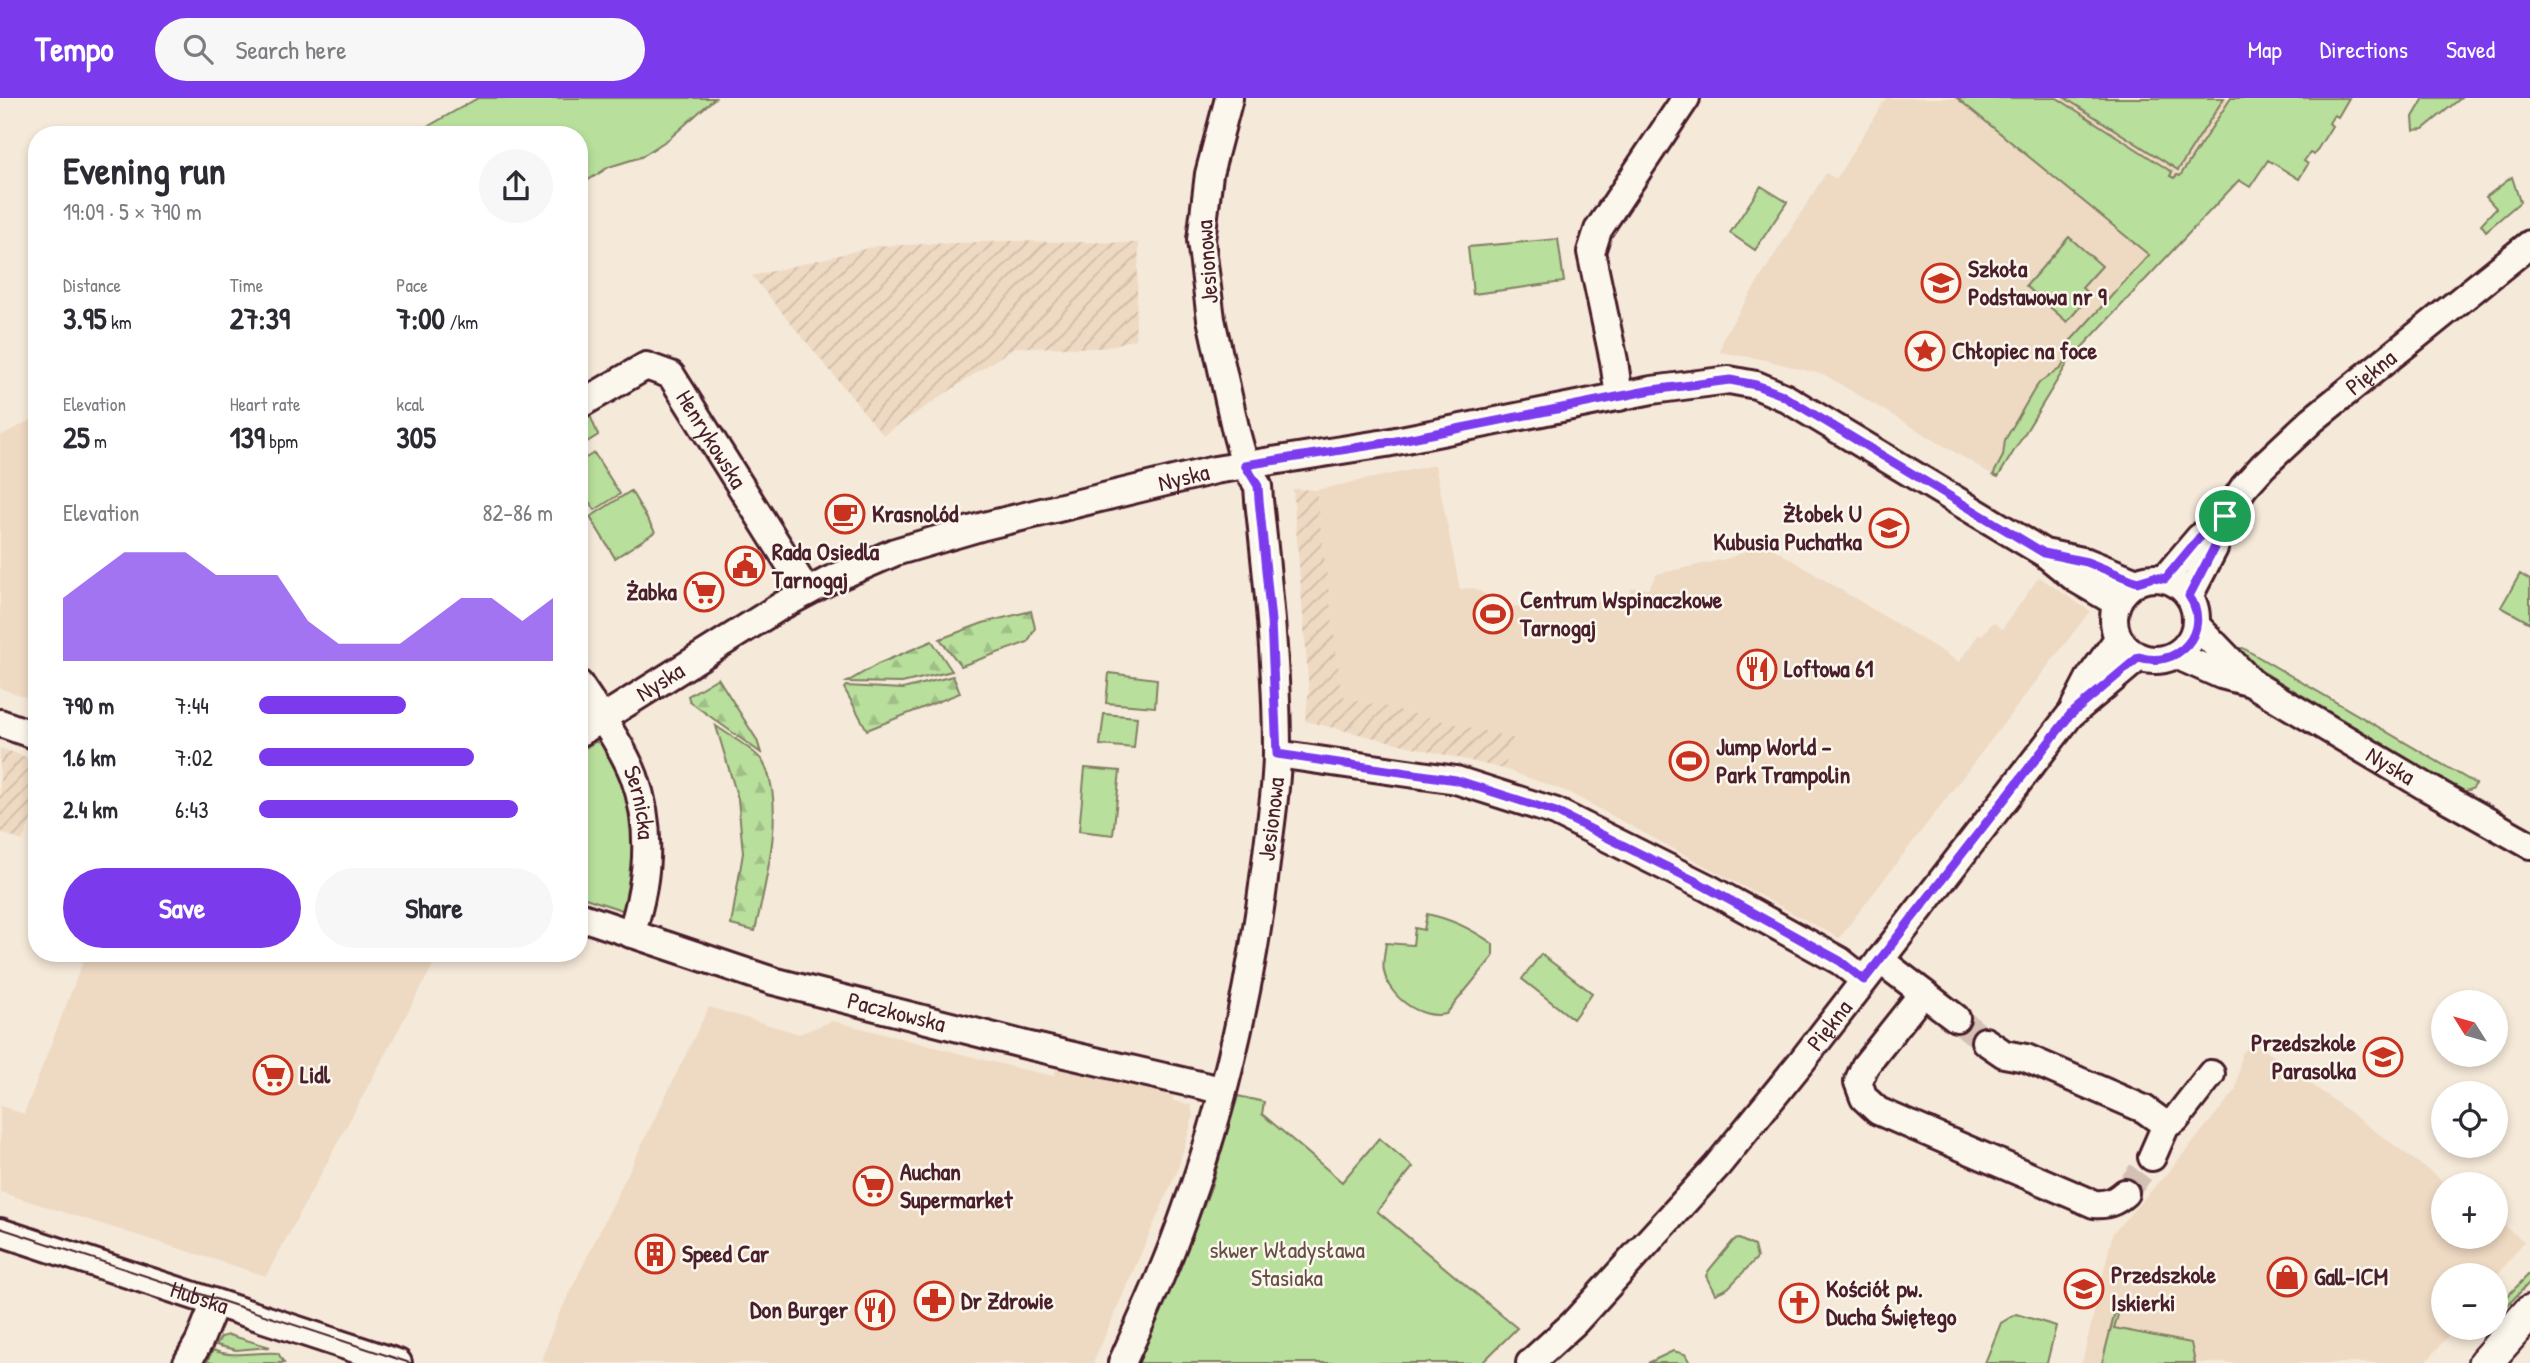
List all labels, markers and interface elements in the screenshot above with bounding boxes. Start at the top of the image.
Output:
search box [155,18,645,81]
text: Tempo [35,27,113,71]
icon: search [179,30,217,68]
text: Search here [235,32,347,67]
text: Map [2248,33,2282,65]
text: Directions [2320,33,2408,65]
text: Saved [2446,33,2495,65]
text: Evening run [63,144,226,196]
button: share [479,149,553,223]
text: 19:09 · 5 × 790 m [63,196,202,227]
street label: Jesionowa [1187,219,1225,305]
place label: Szkoła Podstawowa nr 9 [1968,252,2107,312]
school or university icon: Szkoła Podstawowa nr 9 [1920,262,1962,304]
text: Distance [63,272,121,298]
text: Time [230,272,263,298]
text: Pace [396,272,428,298]
text: 3.95 [63,298,107,338]
text: 27:39 [230,298,290,338]
text: 7:00 [396,298,445,338]
text: km [107,309,132,335]
text: /km [445,309,478,335]
place icon: Chłopiec na foce [1904,330,1946,372]
place label: Chłopiec na foce [1952,334,2097,367]
street label: Piękna [2338,341,2403,402]
street label: Henrykowska [669,383,755,494]
text: Elevation [63,391,126,417]
text: Heart rate [230,391,301,417]
text: kcal [396,391,424,417]
text: 25 [63,417,90,457]
text: 139 [230,417,265,457]
text: 305 [396,417,436,457]
text: m [90,428,107,454]
text: bpm [265,428,298,454]
street label: Nyska [1155,455,1212,498]
pin [2195,486,2255,546]
cafe icon: Krasnolód [824,493,866,535]
text: Elevation [63,497,139,528]
text: 82–86 m [483,497,553,528]
place label: Krasnolód [872,497,959,529]
place label: Żłobek U Kubusia Puchatka [1713,497,1863,557]
icon: arrive [2206,497,2244,535]
school or university icon: Żłobek U Kubusia Puchatka [1868,507,1910,549]
place label: Rada Osiedla Tarnogaj [771,535,880,596]
public building icon: Rada Osiedla Tarnogaj [724,545,766,587]
supermarket icon: Żabka [683,571,725,613]
place label: Żabka [626,575,678,607]
place label: Centrum Wspinaczkowe Tarnogaj [1519,583,1723,644]
sports icon: Centrum Wspinaczkowe Tarnogaj [1472,593,1514,635]
restaurant icon: Loftowa 61 [1736,648,1778,690]
place label: Loftowa 61 [1784,652,1874,684]
street label: Nyska [629,654,690,708]
text: 790 m [63,690,114,721]
text: 7:44 [175,690,209,721]
place label: Jump World – Park Trampolin [1716,730,1851,791]
street label: Nyska [2361,738,2421,792]
sports icon: Jump World – Park Trampolin [1668,740,1710,782]
text: 1.6 km [63,742,116,773]
text: 7:02 [175,742,213,773]
street label: Sernicka [616,760,663,840]
street label: Jesionowa [1249,776,1291,862]
text: 2.4 km [63,794,118,825]
text: 6:43 [175,794,208,825]
button: Save [63,868,301,948]
button: Share [315,868,553,948]
street label: Paczkowska [844,984,949,1039]
north arrow [2431,990,2508,1068]
map controls [2431,990,2508,1340]
street label: Piękna [1799,993,1859,1057]
place label: Przedszkole Parasolka [2251,1026,2357,1086]
school or university icon: Przedszkole Parasolka [2362,1036,2404,1078]
supermarket icon: Lidl [252,1054,294,1096]
place label: Lidl [300,1058,331,1090]
button: locate [2431,1081,2508,1158]
place label: Auchan Supermarket [900,1155,1013,1216]
supermarket icon: Auchan Supermarket [852,1165,894,1207]
button: + [2431,1172,2508,1249]
building icon: Speed Car [634,1233,676,1275]
park label: skwer Władysława Stasiaka [1209,1233,1365,1293]
place label: Speed Car [682,1237,770,1270]
shop icon: Gall-ICM [2266,1256,2308,1298]
place label: Przedszkole Iskierki [2111,1258,2216,1318]
place label: Gall-ICM [2314,1260,2388,1292]
button: − [2431,1263,2508,1340]
school or university icon: Przedszkole Iskierki [2063,1268,2105,1310]
street label: Hubska [167,1272,233,1321]
place label: Kościół pw. Ducha Świętego [1826,1272,1957,1333]
pharmacy icon: Dr Zdrowie [913,1280,955,1322]
church icon: Kościół pw. Ducha Świętego [1778,1282,1820,1324]
place label: Dr Zdrowie [961,1284,1054,1316]
restaurant icon: Don Burger [854,1289,896,1331]
place label: Don Burger [750,1293,849,1326]

